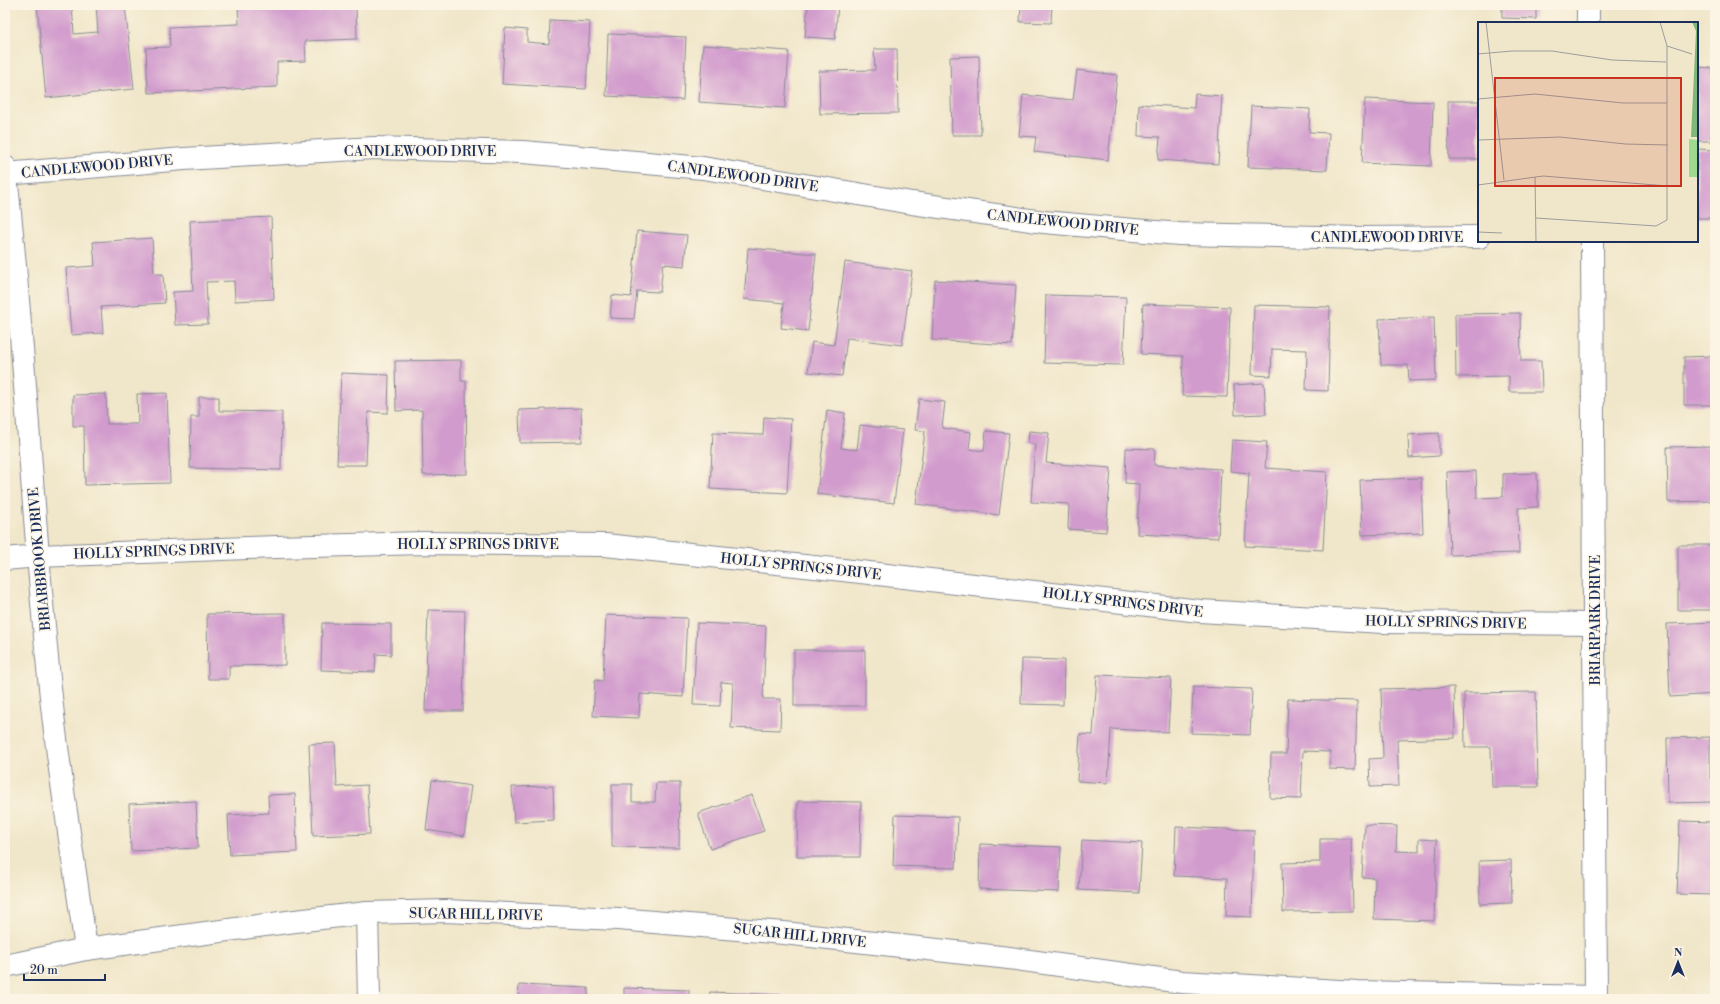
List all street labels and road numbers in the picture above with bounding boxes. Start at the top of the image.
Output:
street label: CANDLEWOOD DRIVE [344,143,496,161]
street label: CANDLEWOOD DRIVE [20,151,174,183]
street label: CANDLEWOOD DRIVE [666,157,820,197]
street label: CANDLEWOOD DRIVE [986,206,1140,240]
street label: CANDLEWOOD DRIVE [1311,229,1463,247]
street label: BRIARBROOK DRIVE [25,486,55,632]
street label: HOLLY SPRINGS DRIVE [397,536,559,554]
street label: HOLLY SPRINGS DRIVE [73,540,235,564]
street label: HOLLY SPRINGS DRIVE [720,550,882,584]
street label: BRIARPARK DRIVE [1587,555,1605,686]
street label: HOLLY SPRINGS DRIVE [1042,584,1204,622]
street label: HOLLY SPRINGS DRIVE [1365,613,1527,633]
street label: SUGAR HILL DRIVE [409,905,543,925]
street label: SUGAR HILL DRIVE [732,920,867,952]

